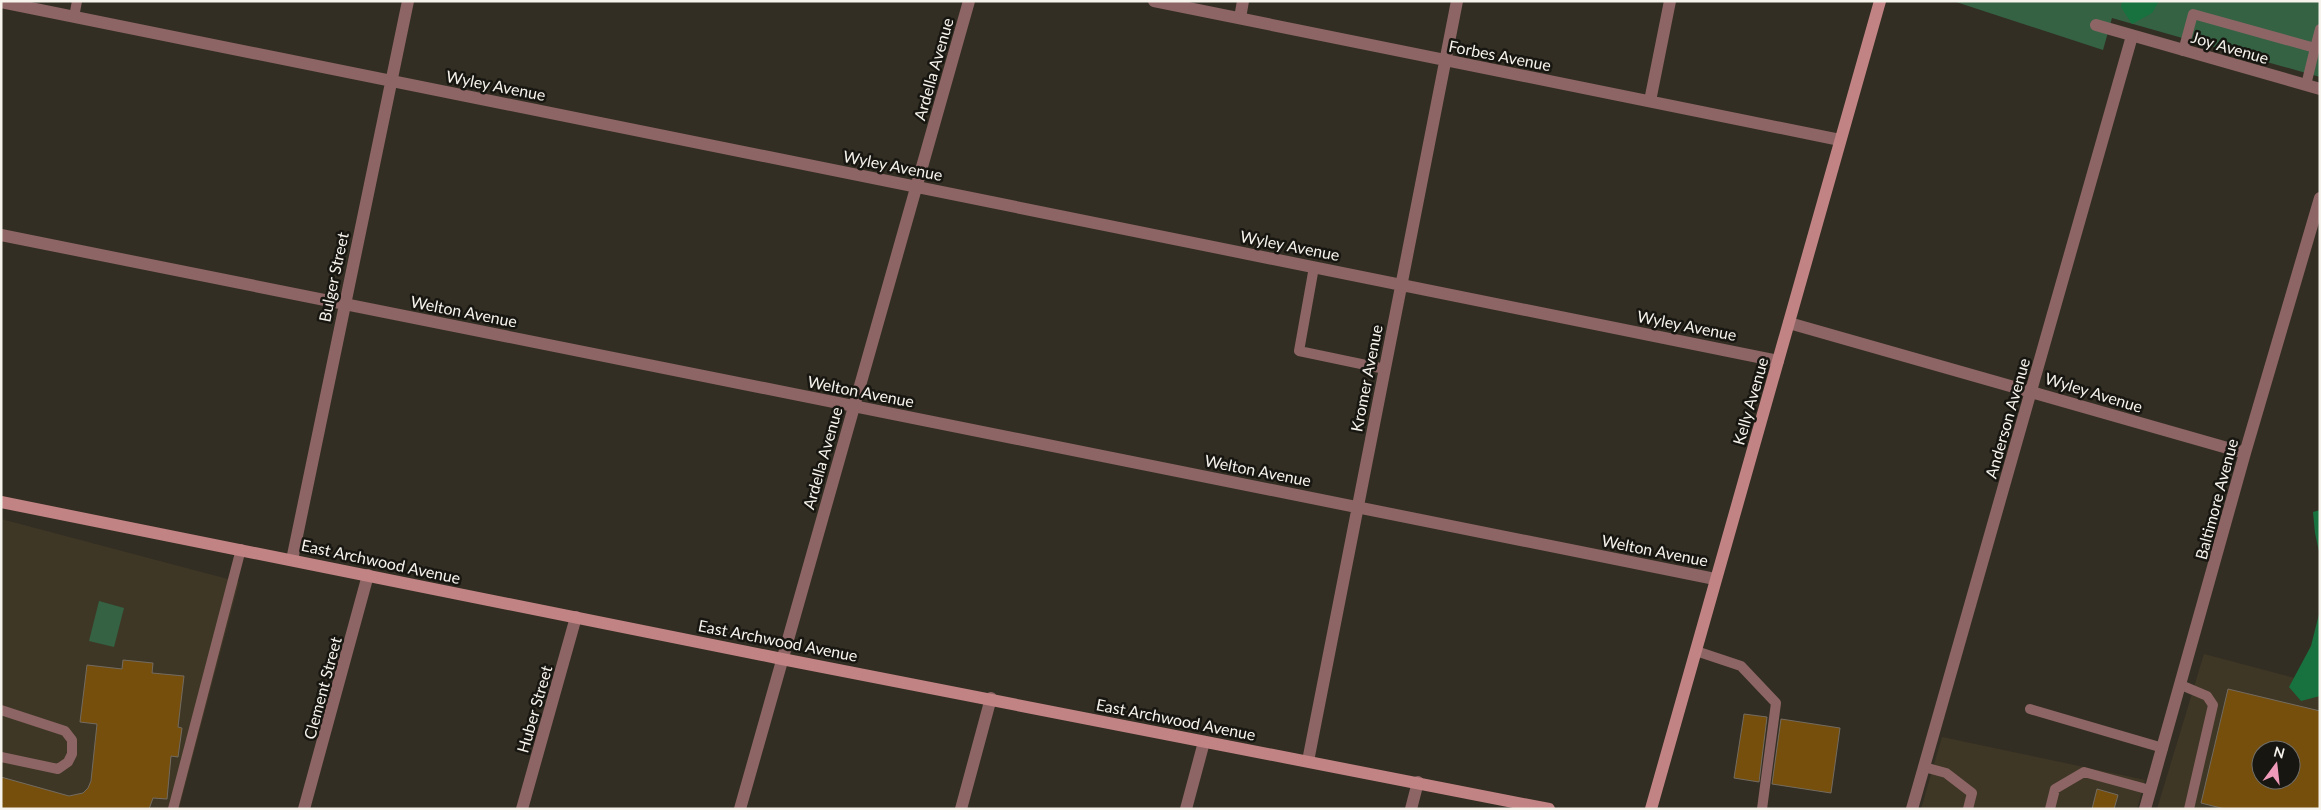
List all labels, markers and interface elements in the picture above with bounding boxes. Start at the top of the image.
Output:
street label: Ardella Avenue [909,16,957,122]
street label: Joy Avenue [2189,27,2271,67]
street label: Forbes Avenue [1447,36,1553,74]
street label: Wyley Avenue [445,66,547,104]
street label: Wyley Avenue [842,146,944,184]
street label: Wyley Avenue [1239,226,1341,264]
street label: Bulger Street [314,230,352,324]
street label: Welton Avenue [409,291,519,331]
street label: Wyley Avenue [1636,306,1738,344]
street label: Kromer Avenue [1346,323,1386,433]
street label: Kelly Avenue [1728,355,1772,447]
street label: Anderson Avenue [1981,356,2033,480]
street label: Wyley Avenue [2043,368,2145,416]
street label: Welton Avenue [806,371,916,411]
street label: Ardella Avenue [798,405,846,511]
street label: Baltimore Avenue [2191,436,2241,562]
street label: Welton Avenue [1203,450,1313,490]
street label: Welton Avenue [1600,530,1710,570]
street label: East Archwood Avenue [300,535,462,587]
street label: East Archwood Avenue [697,615,859,665]
street label: Clement Street [299,634,345,741]
street label: Huber Street [512,663,556,755]
street label: East Archwood Avenue [1095,694,1257,744]
north arrow [2251,740,2301,790]
text: N [2272,742,2287,762]

